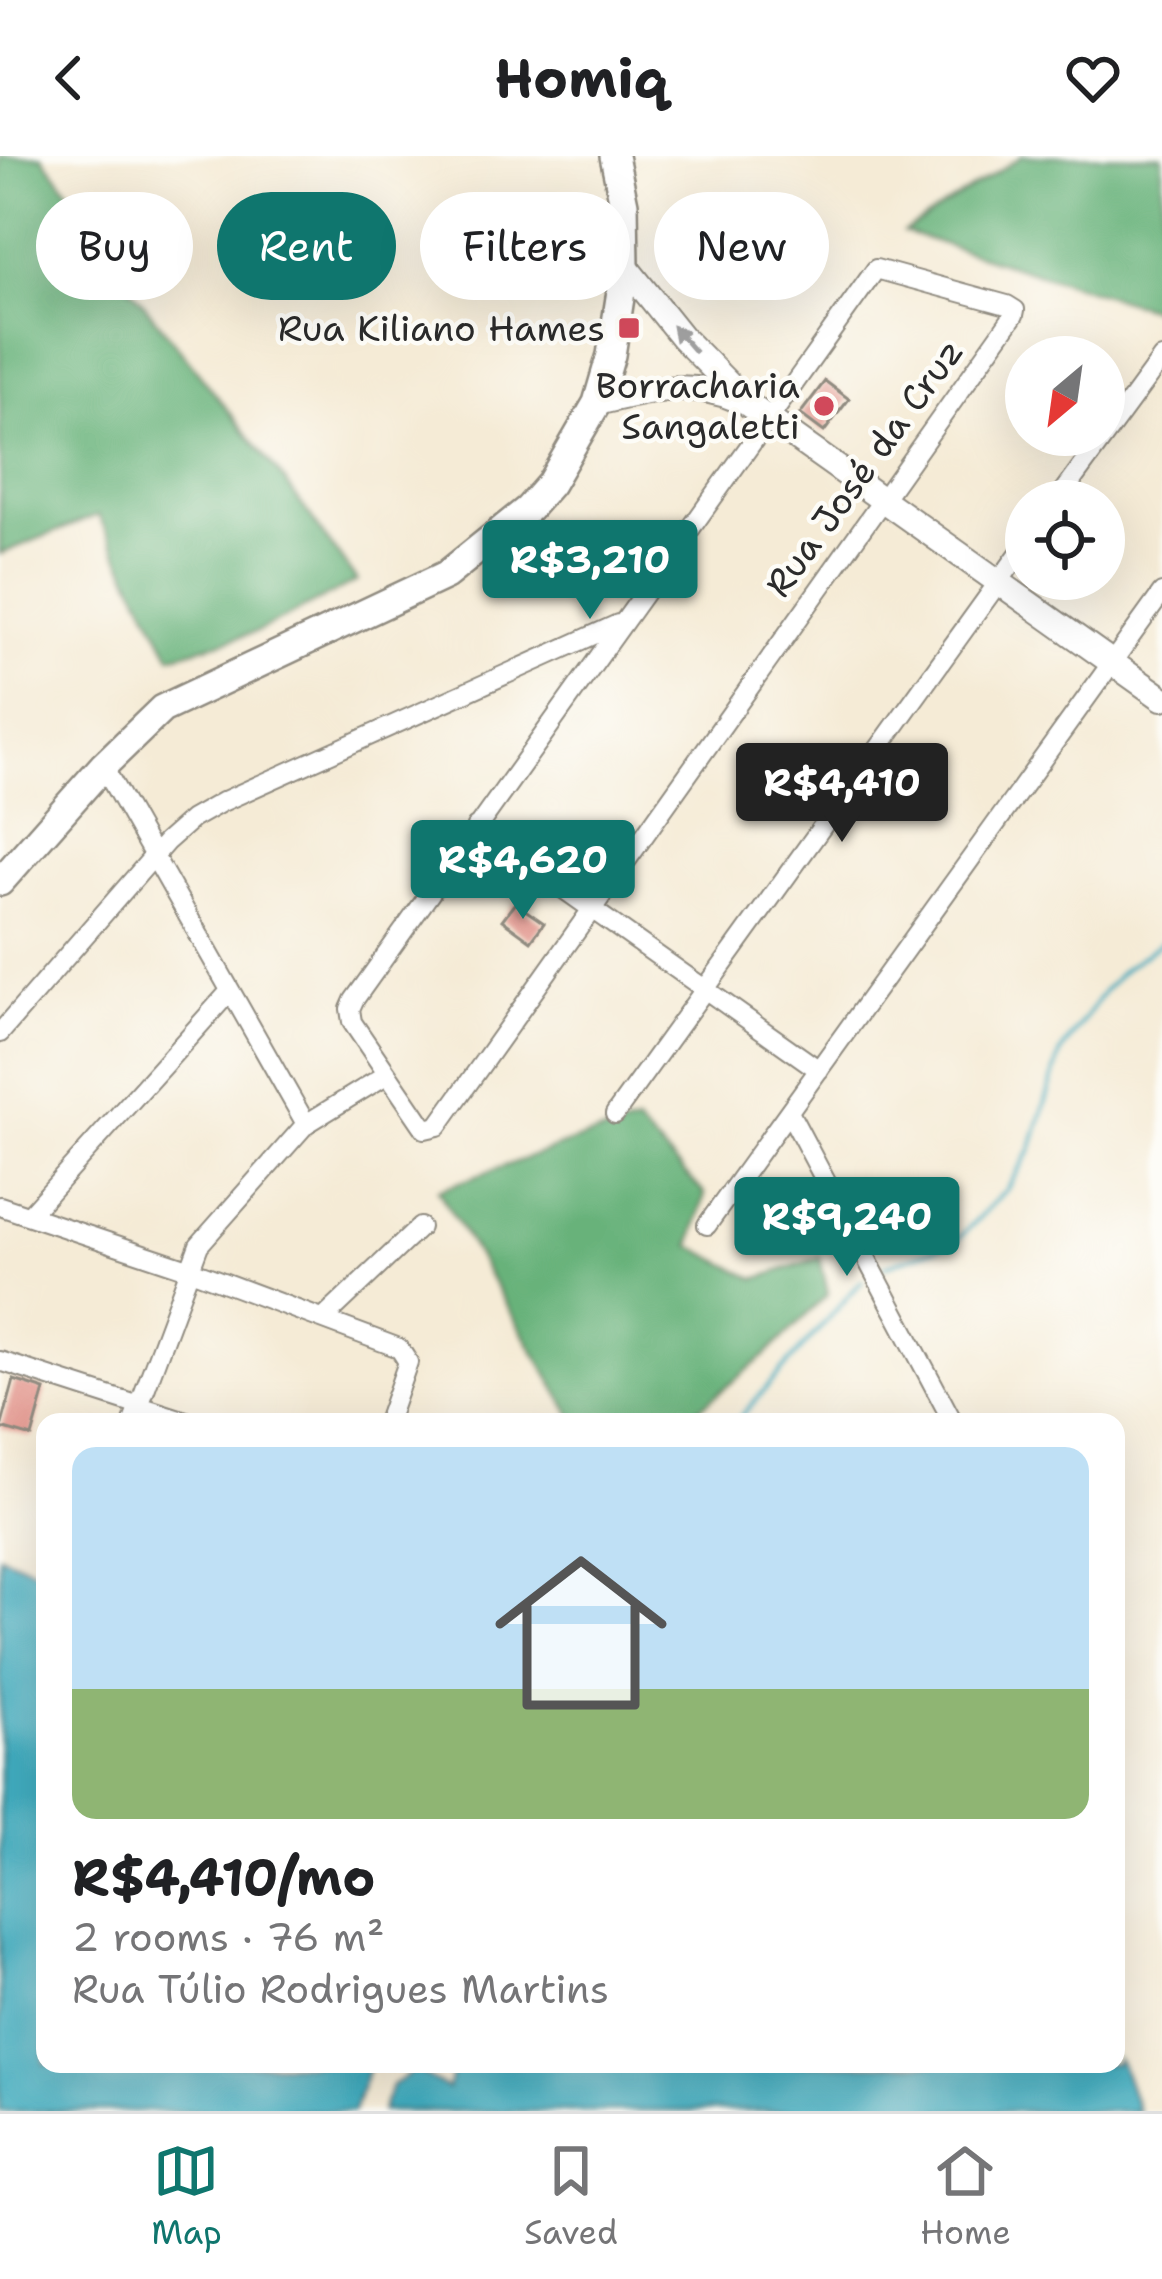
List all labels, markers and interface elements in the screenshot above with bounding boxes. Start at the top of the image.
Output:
text: Homiq [494,42,668,114]
icon: back [36,45,102,111]
icon: heart [1060,45,1126,111]
chip: Buy [36,192,193,300]
chip: Rent [217,192,396,300]
chip: Filters [420,192,630,300]
chip: New [654,192,829,300]
place label: Rua Kiliano Hames [278,304,605,353]
marker: Rua Kiliano Hames [616,315,642,341]
one-way arrow [671,324,697,354]
street label: Rua José da Cruz [754,329,974,607]
north arrow [1005,336,1125,456]
map controls [1005,336,1125,600]
place label: Borracharia Sangaletti [596,361,800,451]
marker: Borracharia Sangaletti [811,393,837,419]
button: locate [1005,480,1125,600]
pin: R$3,210 [479,520,701,622]
text: R$3,210 [509,533,671,585]
pin: R$4,410 [731,743,953,845]
text: R$4,410 [763,756,921,808]
pin: R$4,620 [412,820,634,922]
text: R$4,620 [438,833,608,885]
pin: R$9,240 [736,1177,958,1279]
text: R$9,240 [761,1190,933,1242]
icon: home [473,1525,689,1741]
text: R$4,410/mo [72,1843,376,1911]
text: 2 rooms · 76 m² [72,1911,384,1963]
text: Rua Túlio Rodrigues Martins [72,1963,609,2015]
tab: Map [151,2138,222,2255]
tab: Saved [524,2138,618,2255]
tab: Home [920,2138,1011,2255]

